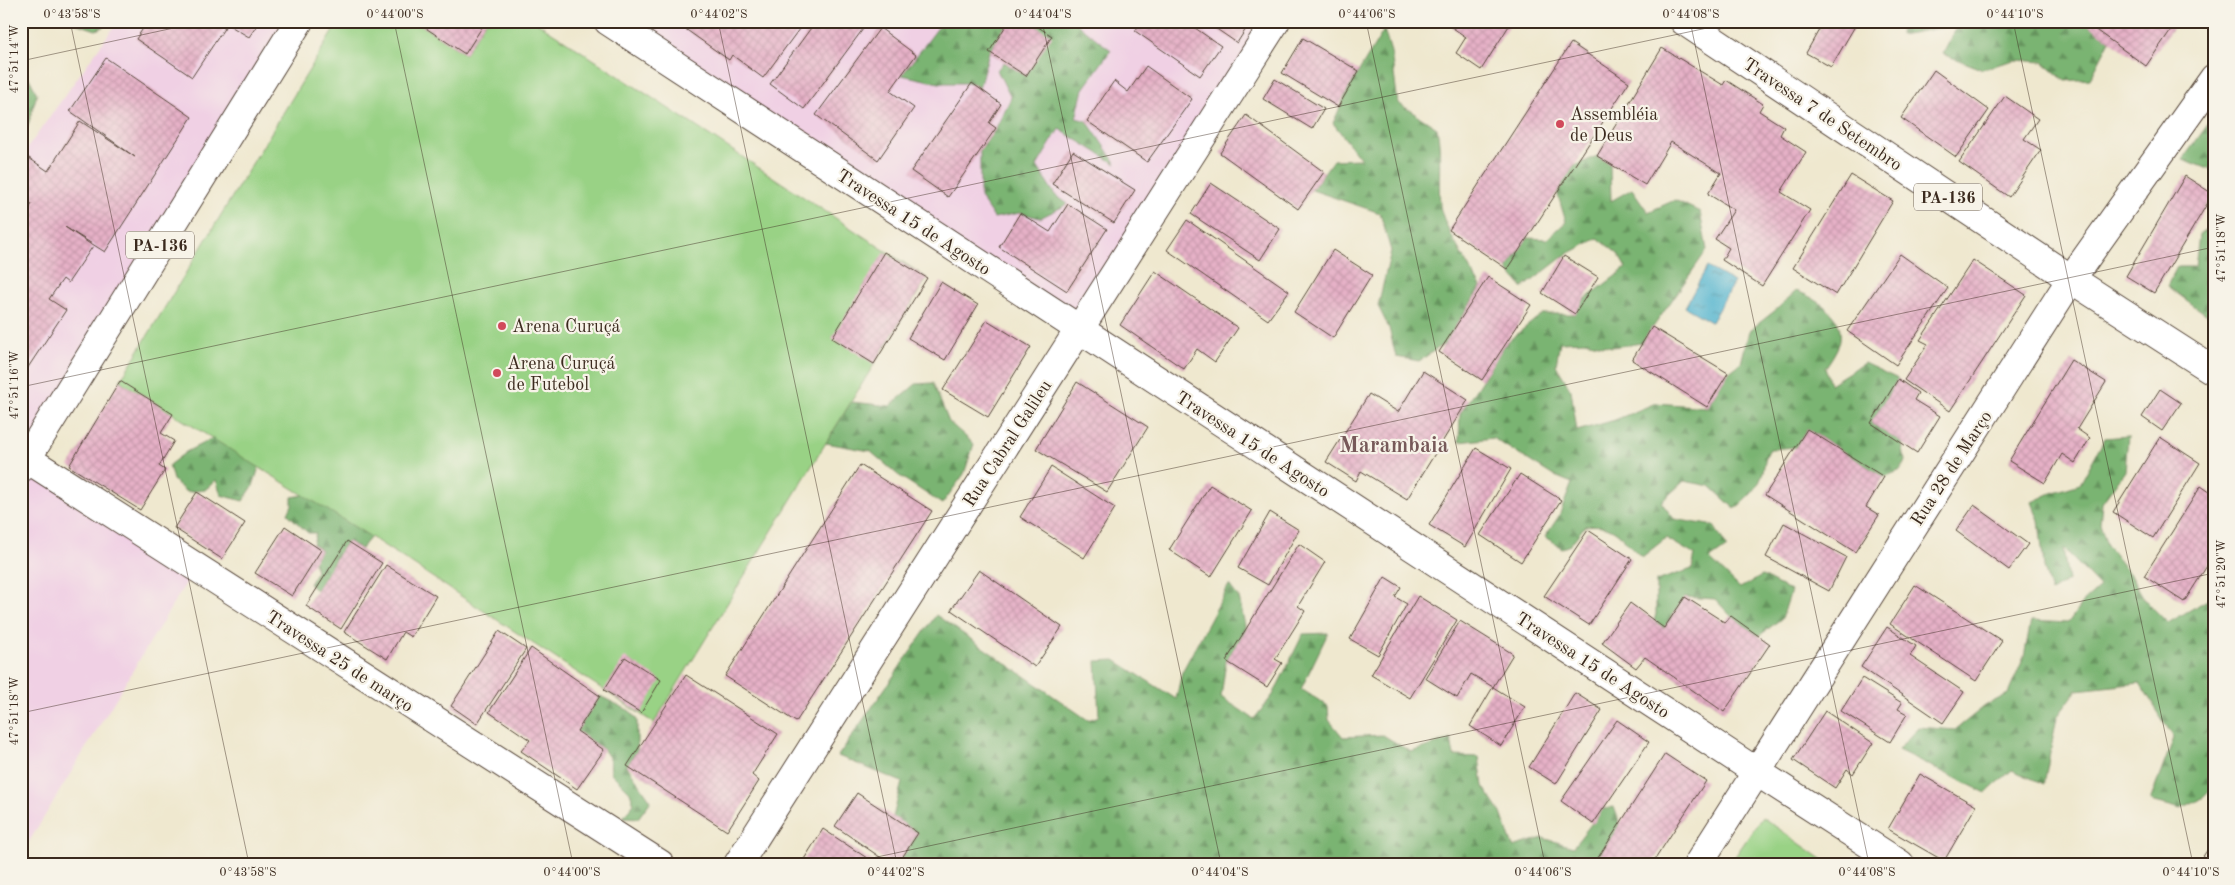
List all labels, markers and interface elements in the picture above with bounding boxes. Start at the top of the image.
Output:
text: 0°43'58"S [44,8,100,21]
text: 0°44'00"S [367,9,423,21]
text: 0°44'02"S [691,9,747,21]
text: 0°44'04"S [1015,9,1071,21]
text: 0°44'06"S [1339,9,1395,21]
text: 0°44'08"S [1663,9,1719,21]
text: 0°44'10"S [1987,9,2043,21]
text: 47°51'14"W [8,24,21,94]
street label: Travessa 7 de Setembro [1740,55,1905,175]
place label: Assembléia de Deus [1570,106,1658,145]
marker: Assembléia de Deus [1554,118,1566,130]
street label: Travessa 15 de Agosto [833,167,994,279]
road number: PA-136 [1914,183,1982,210]
text: 47°51'18"W [2215,213,2228,283]
road number: PA-136 [126,232,194,258]
place label: Arena Curuçá [512,318,621,336]
marker: Arena Curuçá [496,320,508,332]
text: 47°51'16"W [8,350,21,420]
place label: Arena Curuçá de Futebol [507,355,616,394]
marker: Arena Curuçá de Futebol [491,367,503,379]
street label: Rua Cabral Galileu [960,377,1056,510]
street label: Travessa 15 de Agosto [1172,389,1333,501]
street label: Rua 28 de Março [1908,408,1996,529]
district label: Marambaia [1339,435,1449,457]
text: 47°51'20"W [2215,539,2228,609]
street label: Travessa 25 de março [263,608,416,716]
street label: Travessa 15 de Agosto [1512,610,1673,722]
text: 47°51'18"W [8,676,21,746]
text: 0°43'58"S [220,866,276,879]
text: 0°44'00"S [544,867,600,879]
text: 0°44'02"S [868,867,924,879]
text: 0°44'04"S [1192,867,1248,879]
text: 0°44'06"S [1515,867,1571,879]
text: 0°44'08"S [1839,867,1895,879]
text: 0°44'10"S [2163,867,2219,879]

